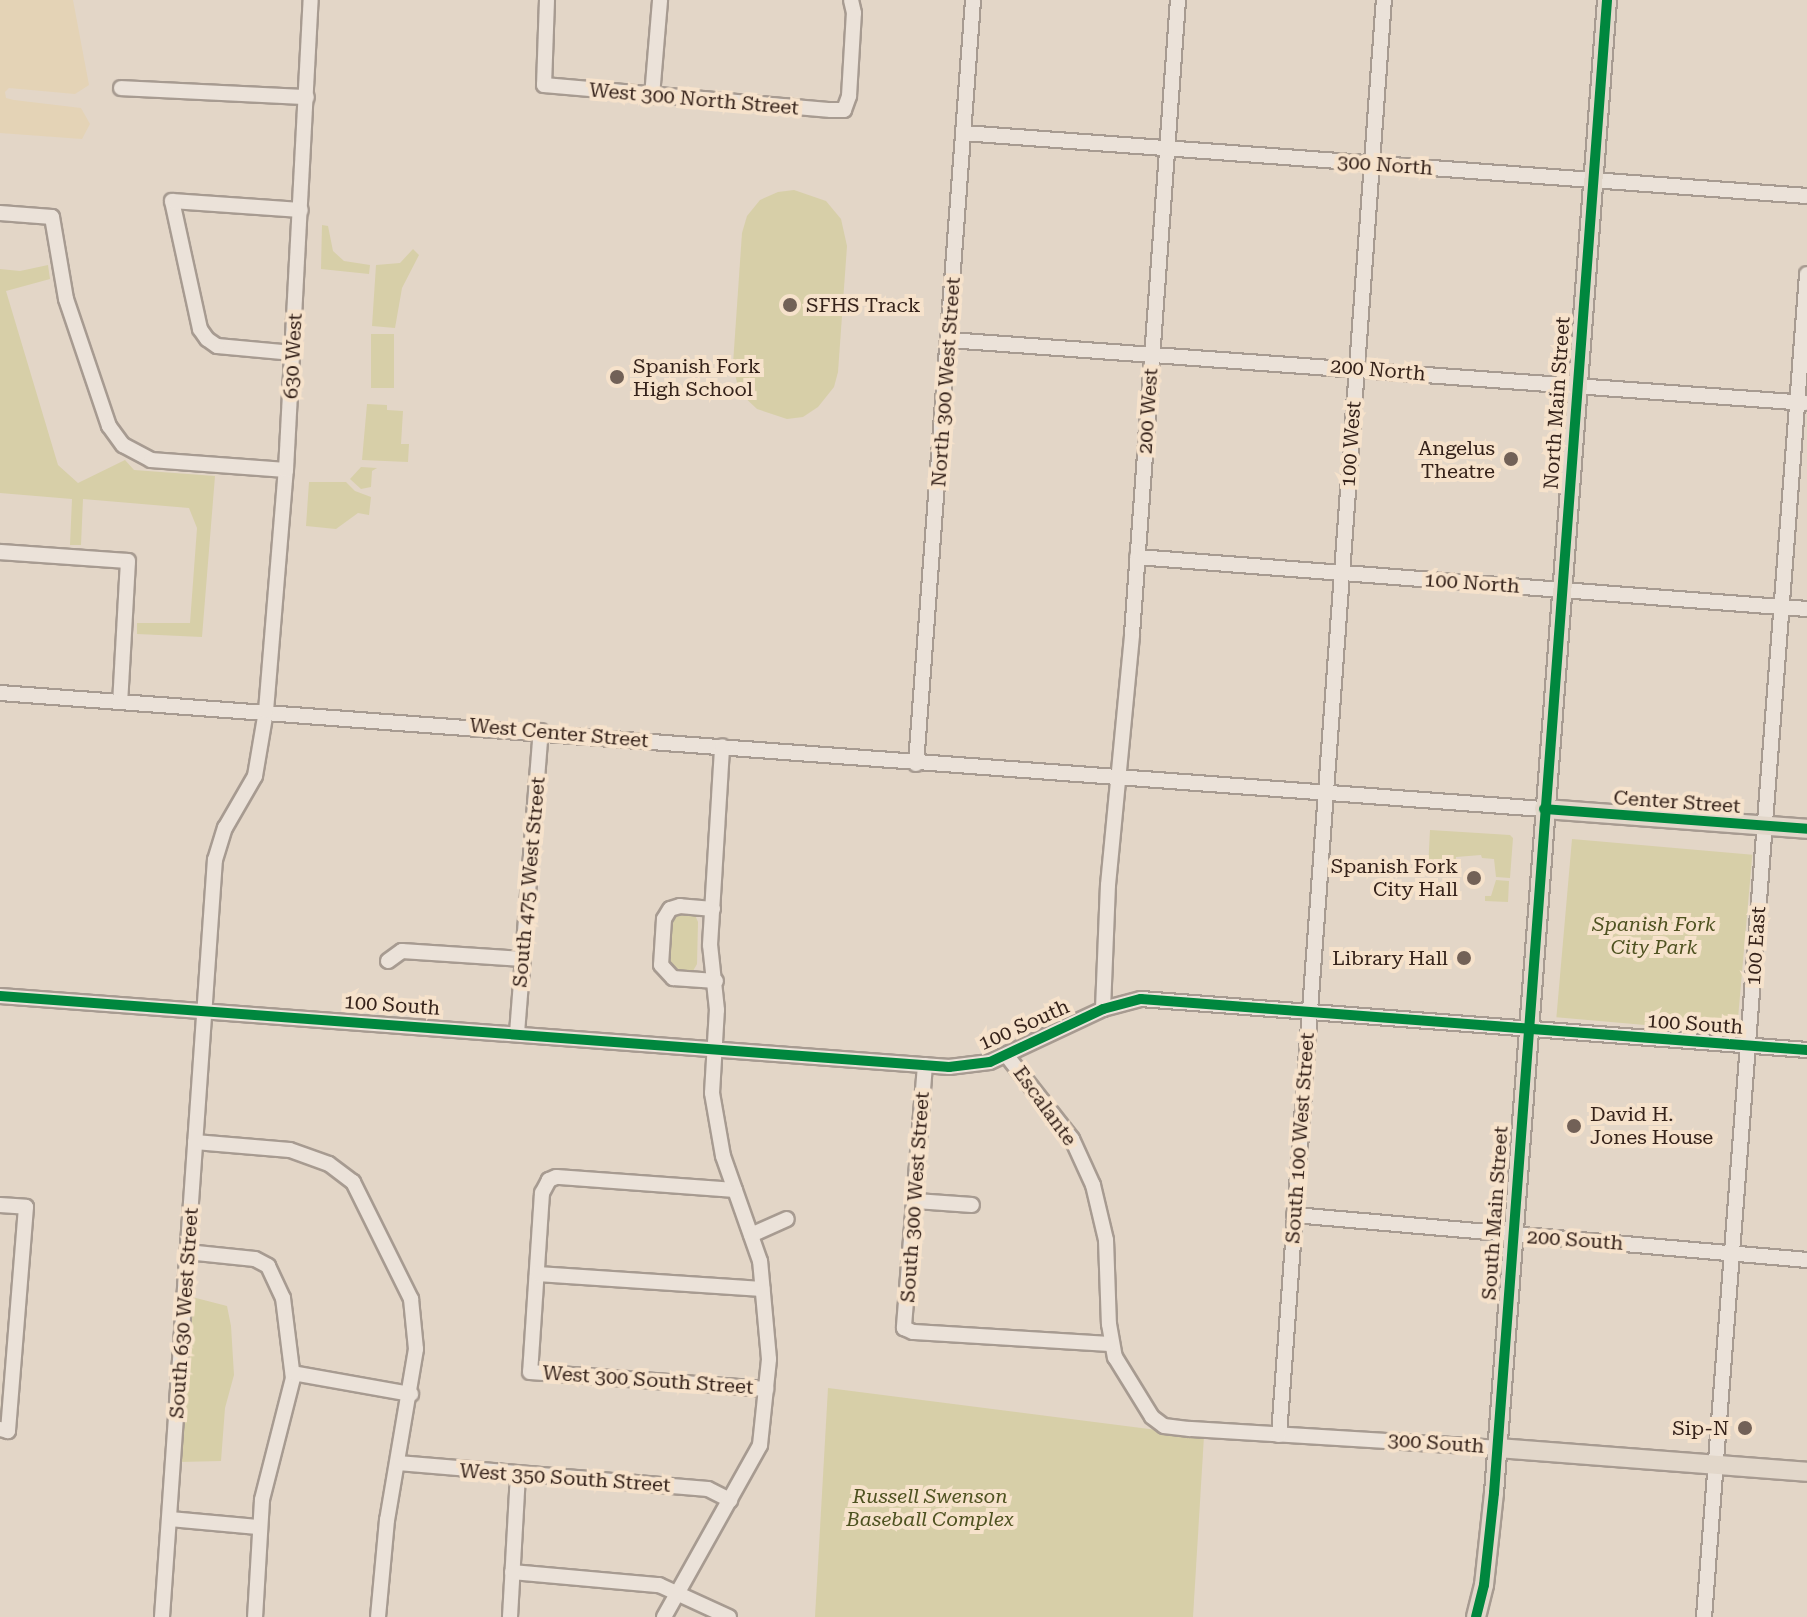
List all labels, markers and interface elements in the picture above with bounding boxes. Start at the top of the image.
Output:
street label: West 300 North Street [588,78,800,120]
street label: 300 North [1336,150,1434,180]
street label: North 300 West Street [927,276,965,488]
place label: SFHS Track [806,293,920,317]
marker: SFHS Track [781,296,799,314]
street label: 630 West [279,312,307,400]
street label: North Main Street [1539,316,1575,490]
place label: Spanish Fork High School [633,354,760,401]
street label: 200 North [1329,354,1427,386]
street label: 200 West [1133,367,1163,455]
marker: Spanish Fork High School [608,368,626,386]
street label: 100 West [1336,400,1366,488]
place label: Angelus Theatre [1418,436,1495,483]
marker: Angelus Theatre [1502,450,1520,468]
street label: 100 North [1423,568,1521,598]
street label: West Center Street [468,713,650,753]
street label: South 475 West Street [508,776,550,988]
street label: Center Street [1613,786,1741,818]
place label: Spanish Fork City Hall [1331,854,1458,901]
marker: Spanish Fork City Hall [1465,869,1483,887]
street label: 100 East [1741,906,1771,986]
park label: Spanish Fork City Park [1592,912,1716,959]
place label: Library Hall [1332,946,1448,970]
marker: Library Hall [1455,949,1473,967]
street label: 100 South [343,990,441,1020]
street label: 100 South [975,994,1073,1056]
street label: 100 South [1646,1009,1744,1039]
street label: South 100 West Street [1281,1032,1319,1244]
street label: Escalante [1008,1061,1082,1151]
street label: South 300 West Street [896,1091,934,1303]
place label: David H. Jones House [1590,1102,1713,1149]
marker: David H. Jones House [1565,1117,1583,1135]
street label: South Main Street [1477,1125,1513,1301]
street label: South 630 West Street [165,1207,203,1419]
street label: 200 South [1526,1225,1624,1255]
street label: West 300 South Street [542,1361,754,1399]
place label: Sip-N [1672,1416,1729,1440]
marker: Sip-N [1736,1419,1754,1437]
street label: 300 South [1387,1428,1485,1458]
street label: West 350 South Street [459,1459,671,1497]
park label: Russell Swenson Baseball Complex [846,1485,1014,1532]

